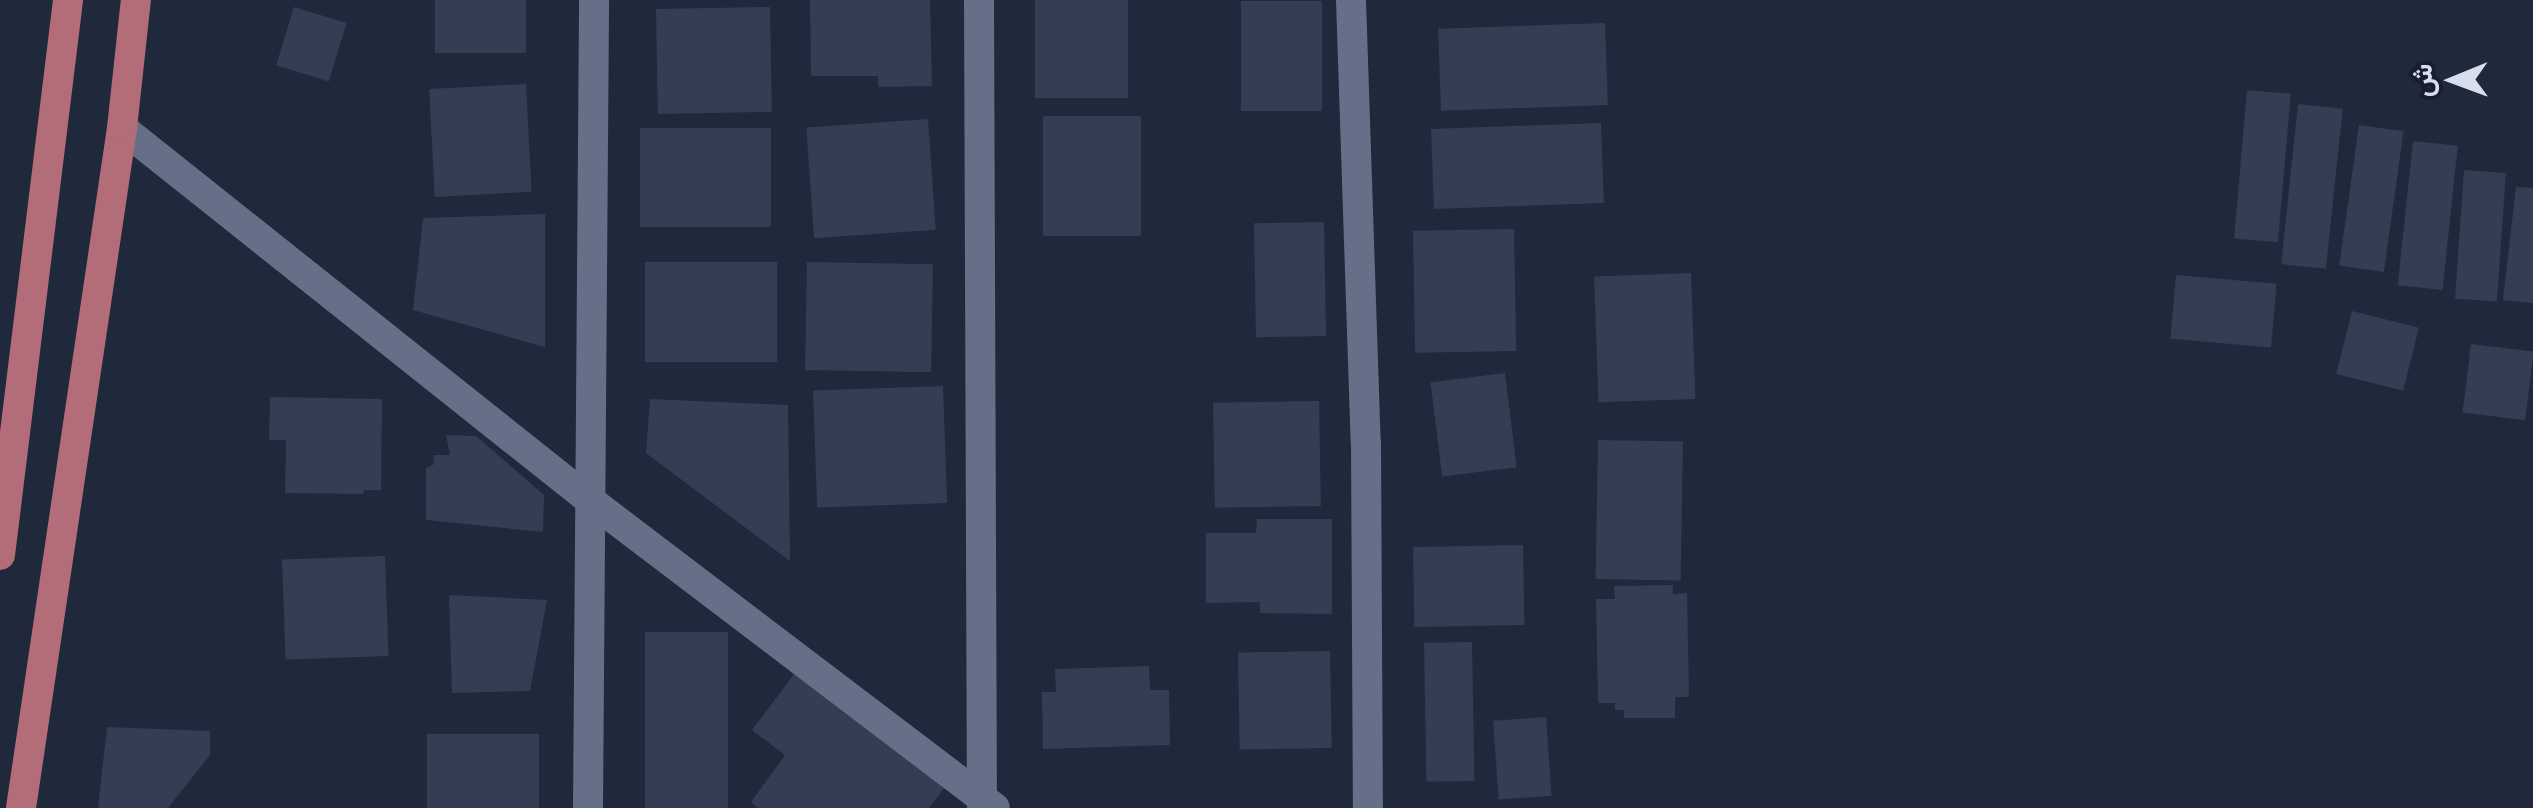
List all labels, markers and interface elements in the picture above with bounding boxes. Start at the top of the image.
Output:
north arrow [2403,30,2503,130]
text: ش [2406,63,2439,98]

